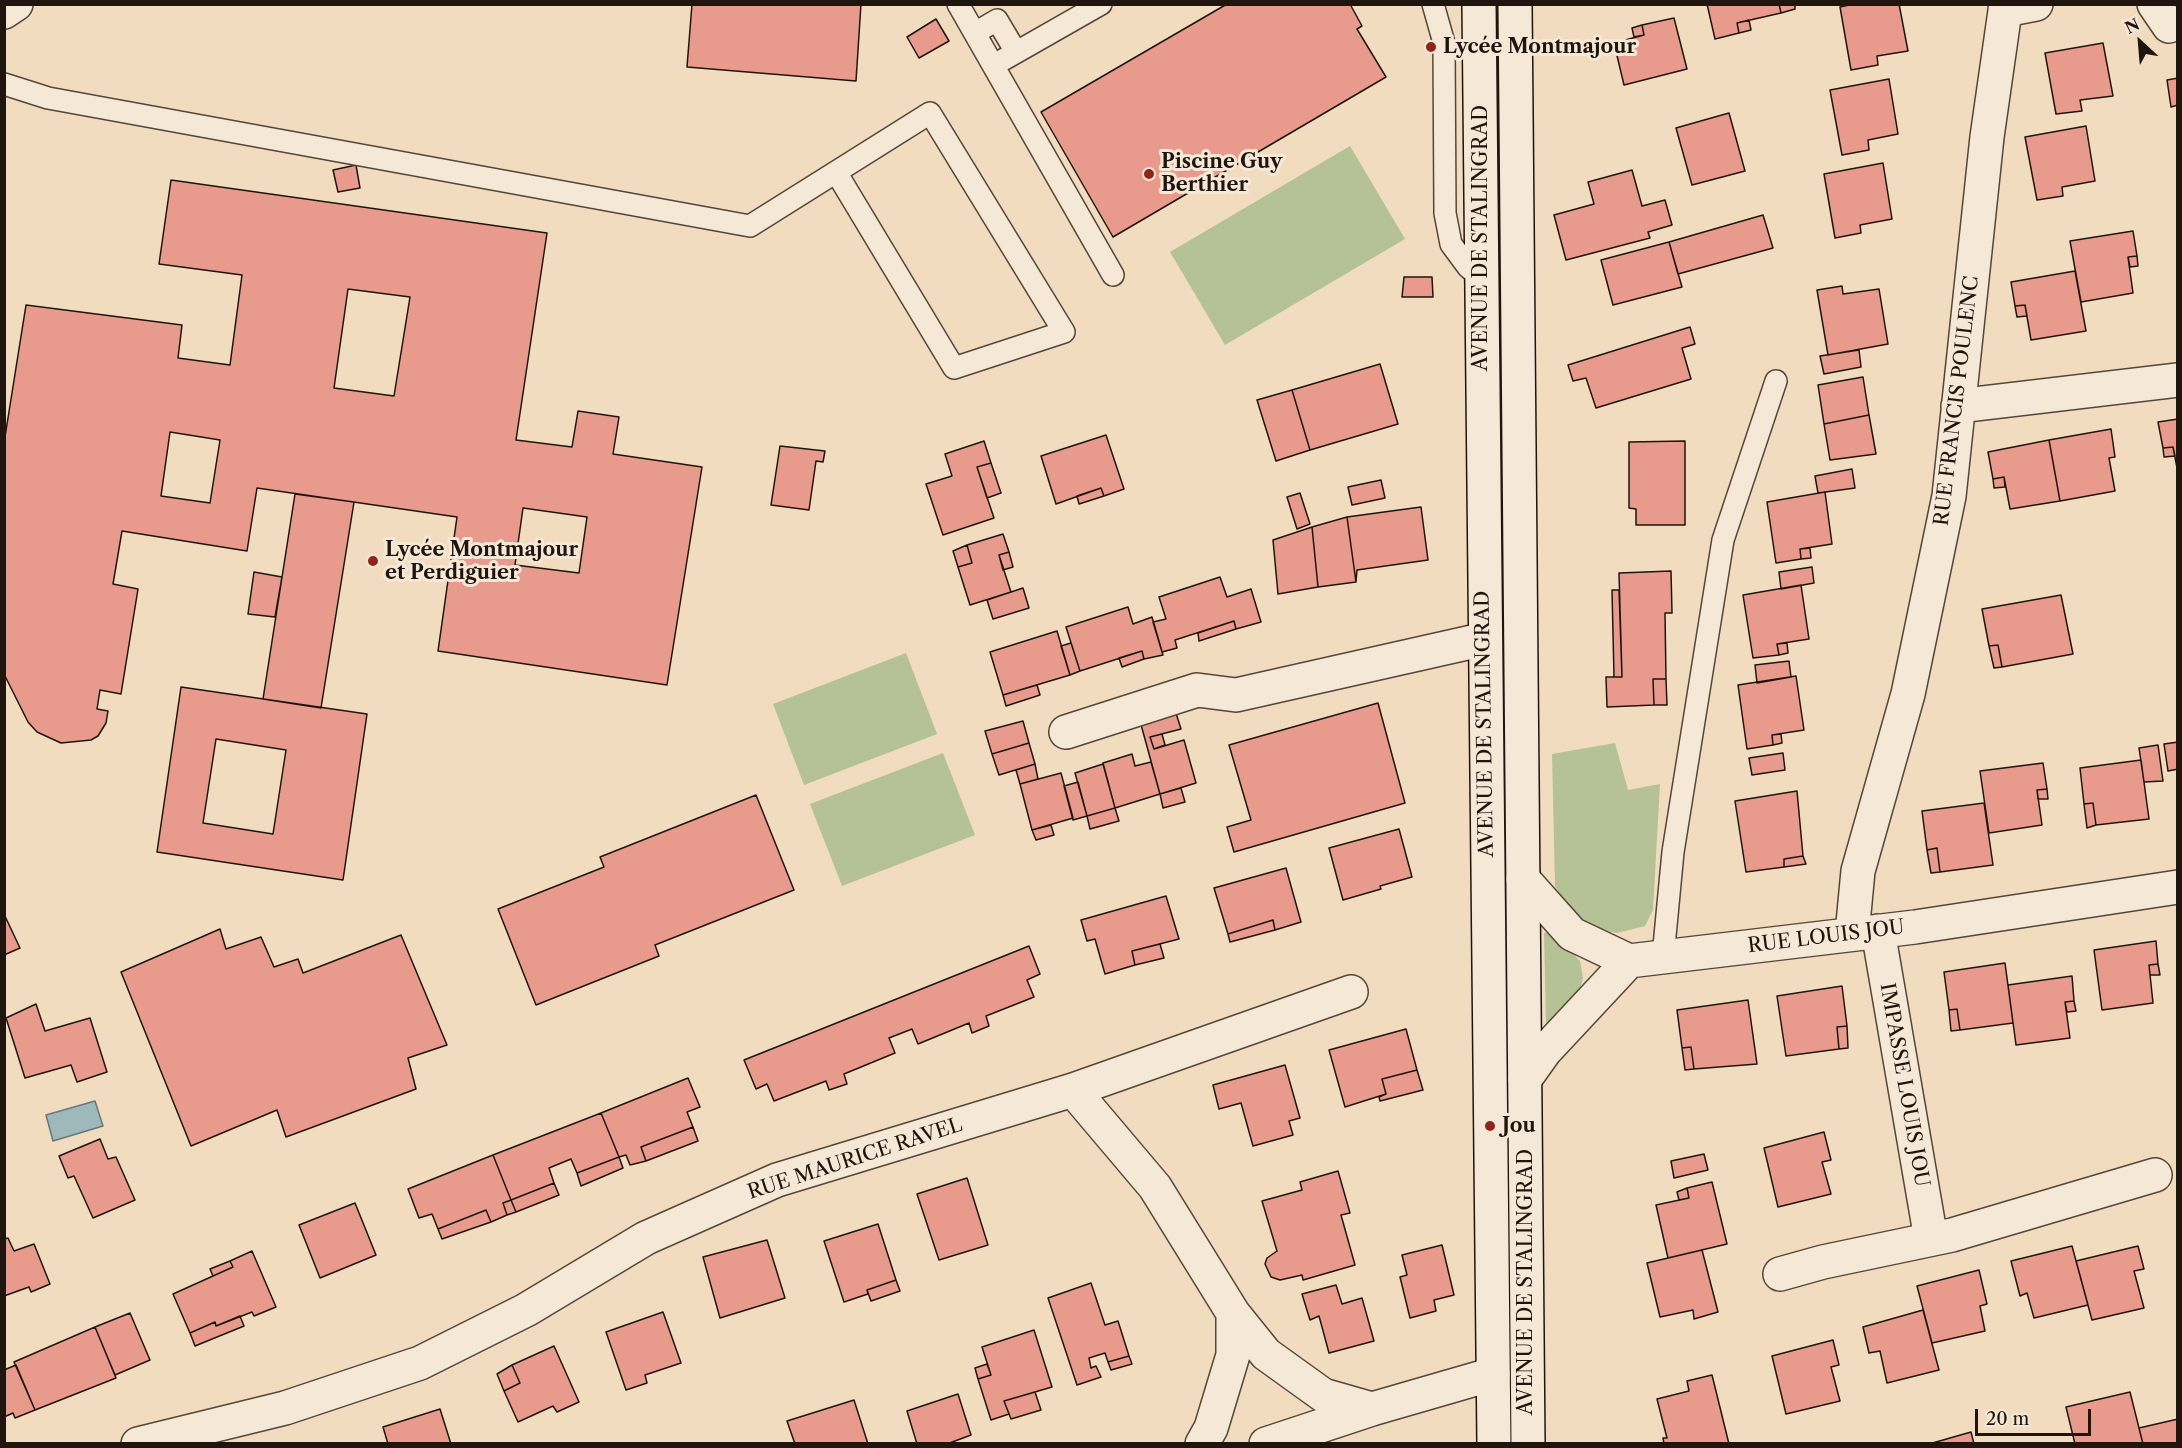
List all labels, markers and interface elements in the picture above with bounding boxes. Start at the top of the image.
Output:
north arrow [2110,12,2170,72]
text: N [2121,14,2143,38]
place label: Lycée Montmajour [1443,35,1636,59]
marker: Lycée Montmajour [1424,40,1438,54]
street label: AVENUE DE STALINGRAD [1469,105,1493,371]
place label: Piscine Guy Berthier [1161,150,1282,197]
marker: Piscine Guy Berthier [1142,167,1156,181]
street label: RUE FRANCIS POULENC [1930,275,1984,527]
place label: Lycée Montmajour et Perdiguier [385,538,578,585]
marker: Lycée Montmajour et Perdiguier [366,554,380,568]
street label: AVENUE DE STALINGRAD [1471,590,1499,858]
street label: RUE LOUIS JOU [1746,915,1906,959]
street label: IMPASSE LOUIS JOU [1874,981,1934,1189]
street label: RUE MAURICE RAVEL [745,1113,965,1205]
place label: Jou [1502,1114,1536,1138]
marker: Jou [1483,1119,1497,1133]
street label: AVENUE DE STALINGRAD [1514,1149,1538,1415]
scale bar [1978,1397,2094,1435]
text: 20 m [1986,1408,2029,1430]

